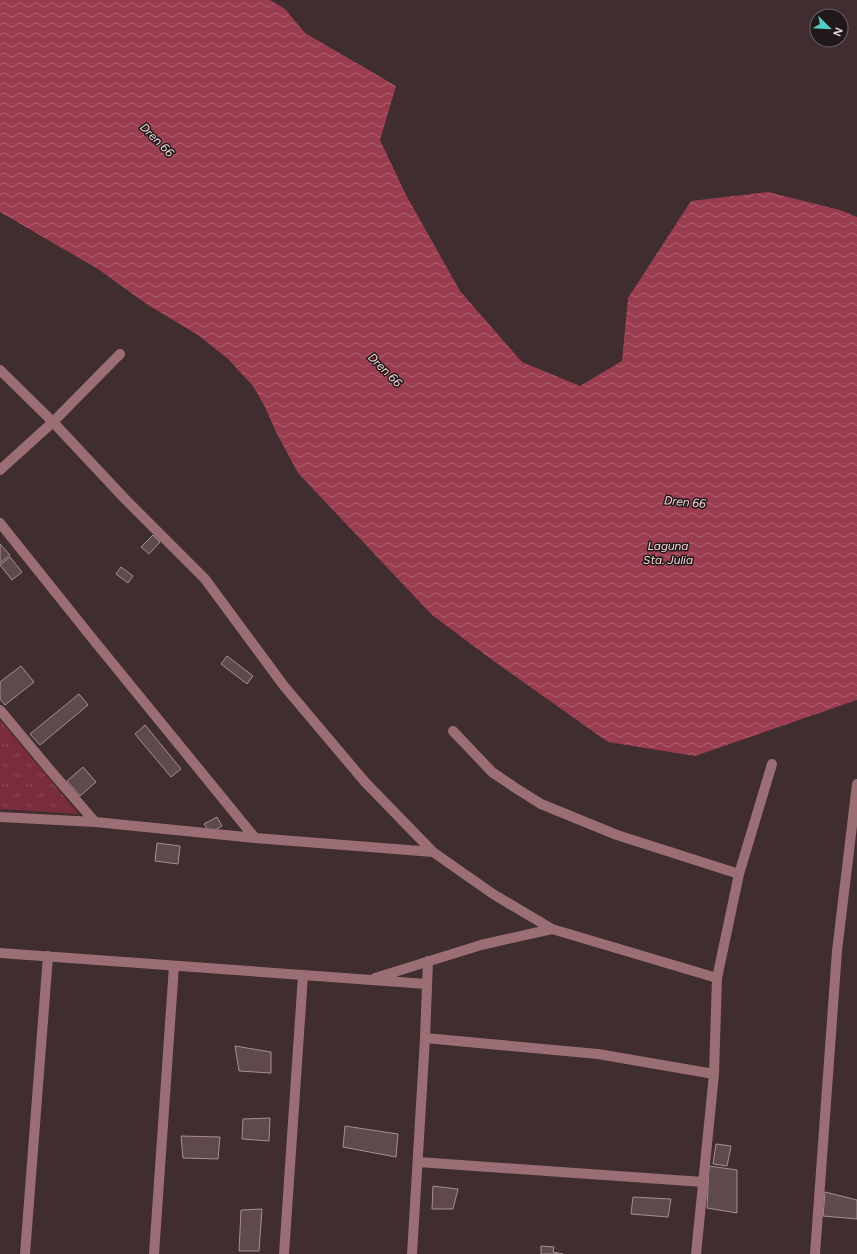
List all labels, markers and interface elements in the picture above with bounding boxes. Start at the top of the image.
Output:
north arrow [809,8,849,48]
text: N [830,25,845,38]
water label: Dren 66 [137,120,177,160]
water label: Dren 66 [365,350,405,390]
water label: Dren 66 [663,493,707,511]
water label: Laguna Sta. Julia [643,539,693,567]

